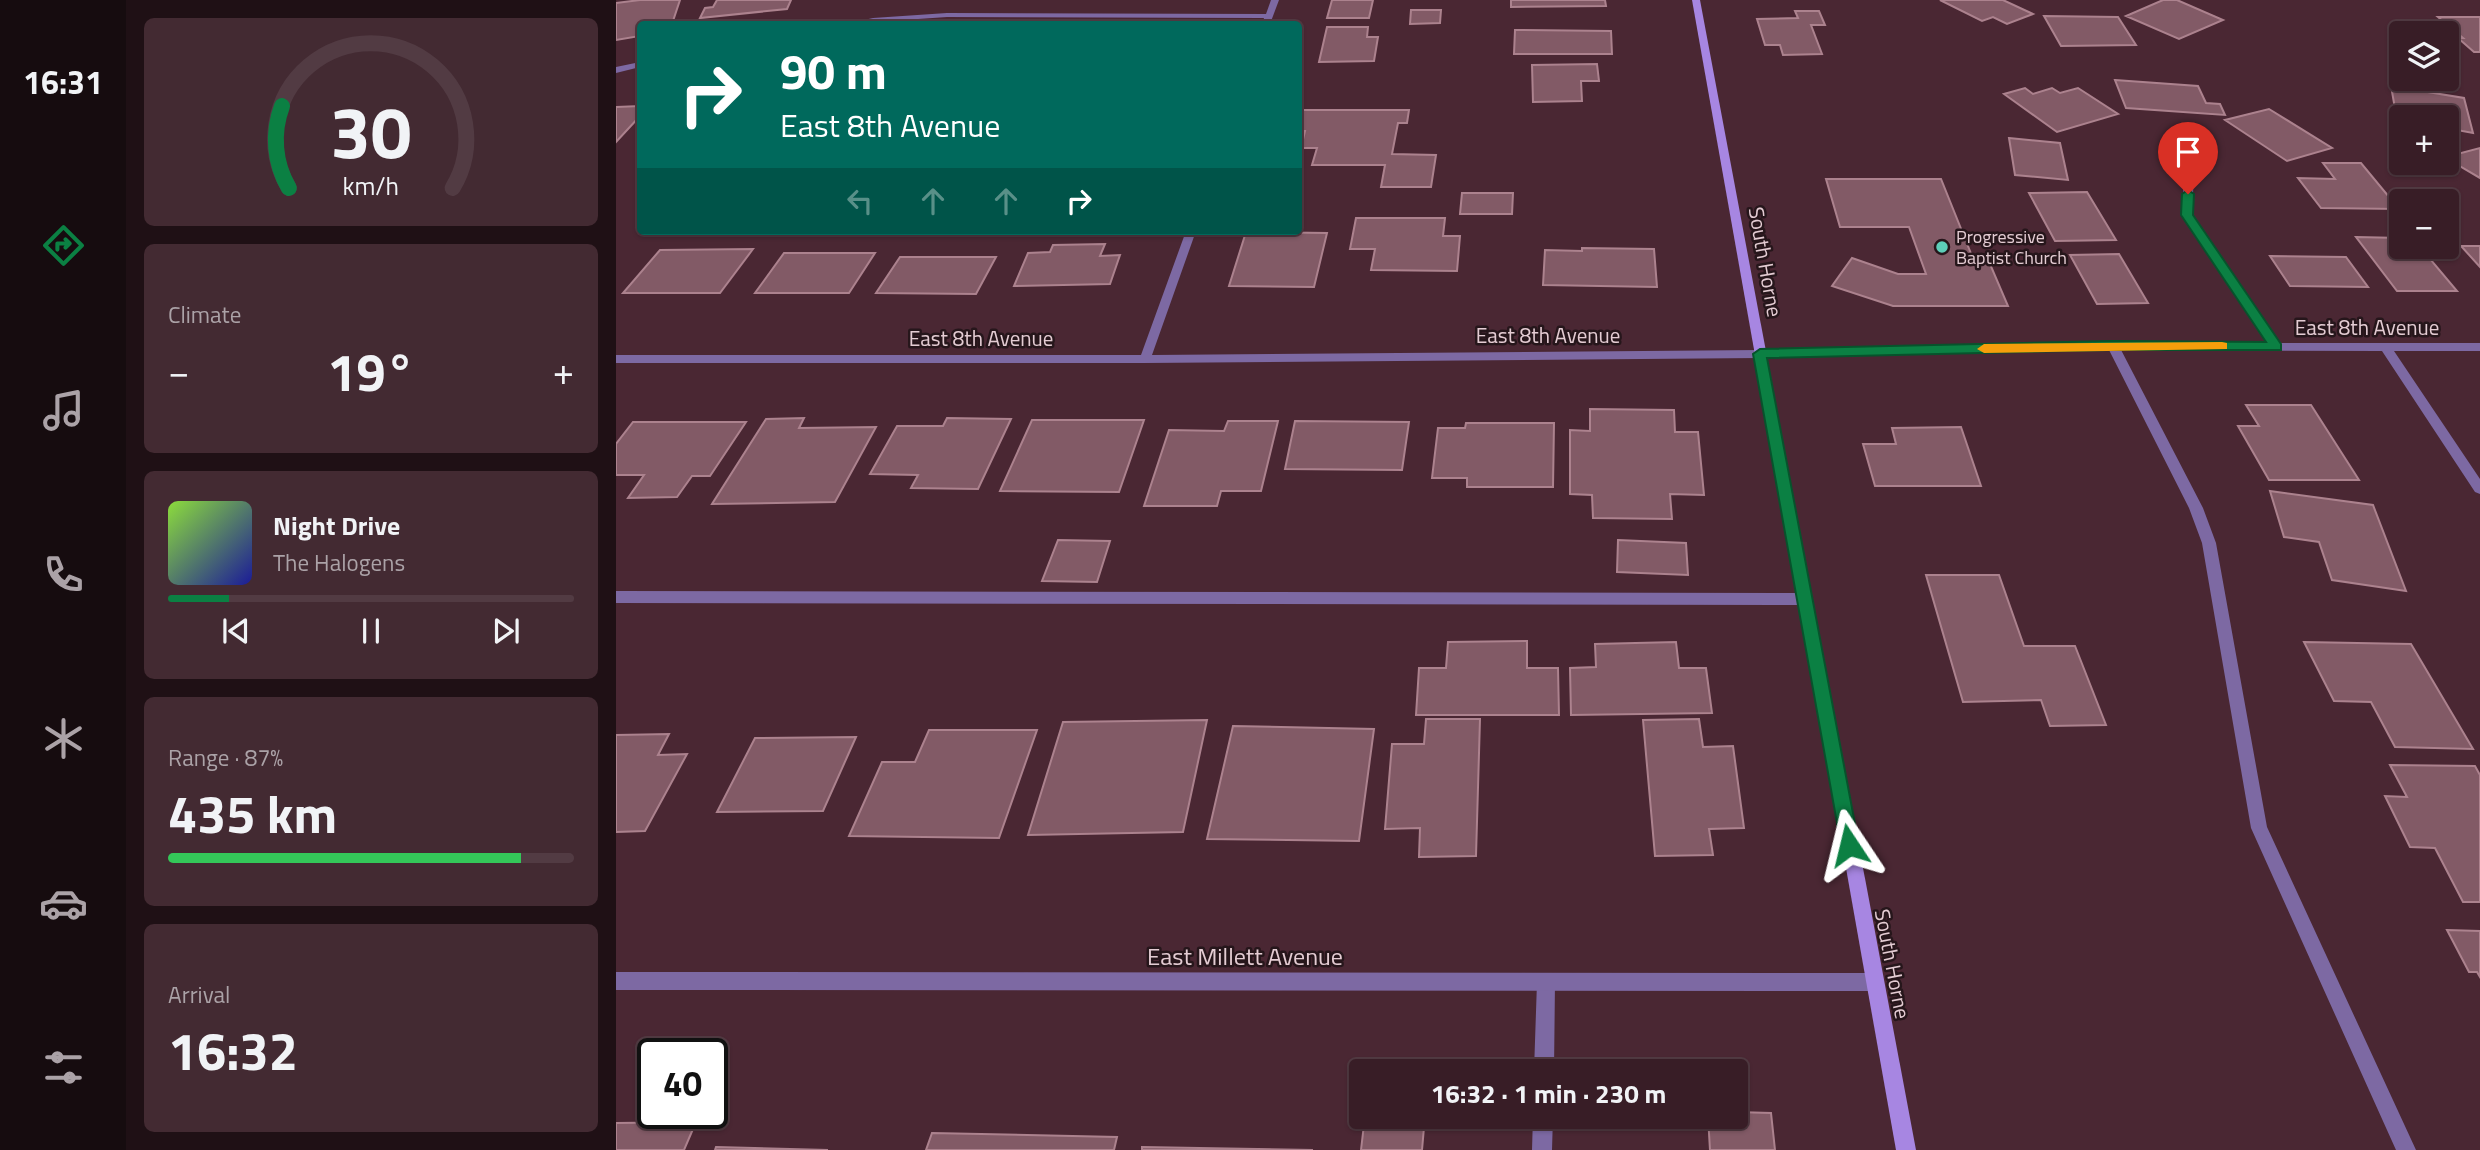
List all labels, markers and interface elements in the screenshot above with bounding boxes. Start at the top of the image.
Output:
map controls [2389,21,2459,259]
button: layers [2389,21,2459,91]
text: 90 m [780,33,887,108]
icon: right [665,49,756,140]
text: 16:31 [23,58,103,106]
text: 30 [330,77,412,187]
text: East 8th Avenue [780,101,1000,149]
button: + [2389,105,2459,175]
pin [2158,122,2218,194]
icon: arrive [2169,133,2207,171]
text: km/h [343,167,399,205]
icon: left [841,182,879,220]
icon: ahead [914,182,952,220]
icon: ahead [987,182,1025,220]
icon: right [1060,182,1098,220]
button: − [2389,189,2459,259]
street label: South Horne [1741,204,1791,319]
icon: directions [39,221,88,270]
place label: Progressive Baptist Church [1956,223,2067,271]
marker: Progressive Baptist Church [1934,239,1950,255]
text: Climate [168,297,241,332]
street label: East 8th Avenue [2295,311,2439,343]
street label: East 8th Avenue [1476,319,1620,351]
street label: East 8th Avenue [909,322,1053,354]
text: 19° [327,332,415,411]
text: − [168,342,189,400]
text: + [553,342,574,400]
icon: music [39,386,88,435]
text: Night Drive [273,506,400,545]
text: The Halogens [273,545,405,580]
icon: phone [39,550,88,599]
icon: previous [217,612,255,650]
icon: pause [352,612,390,650]
icon: next [487,612,525,650]
icon: climate [39,714,88,763]
text: Range · 87% [168,740,283,775]
text: 435 km [168,774,337,853]
position arrow [1812,808,1886,882]
icon: car [39,879,88,928]
street label: South Horne [1867,906,1919,1021]
street label: East Millett Avenue [1147,938,1343,974]
text: Arrival [168,977,230,1012]
text: 16:32 [168,1011,298,1090]
speed limit sign: 40 [637,1038,728,1129]
icon: filters [39,1043,88,1092]
text: 16:32 · 1 min · 230 m [1431,1074,1666,1113]

